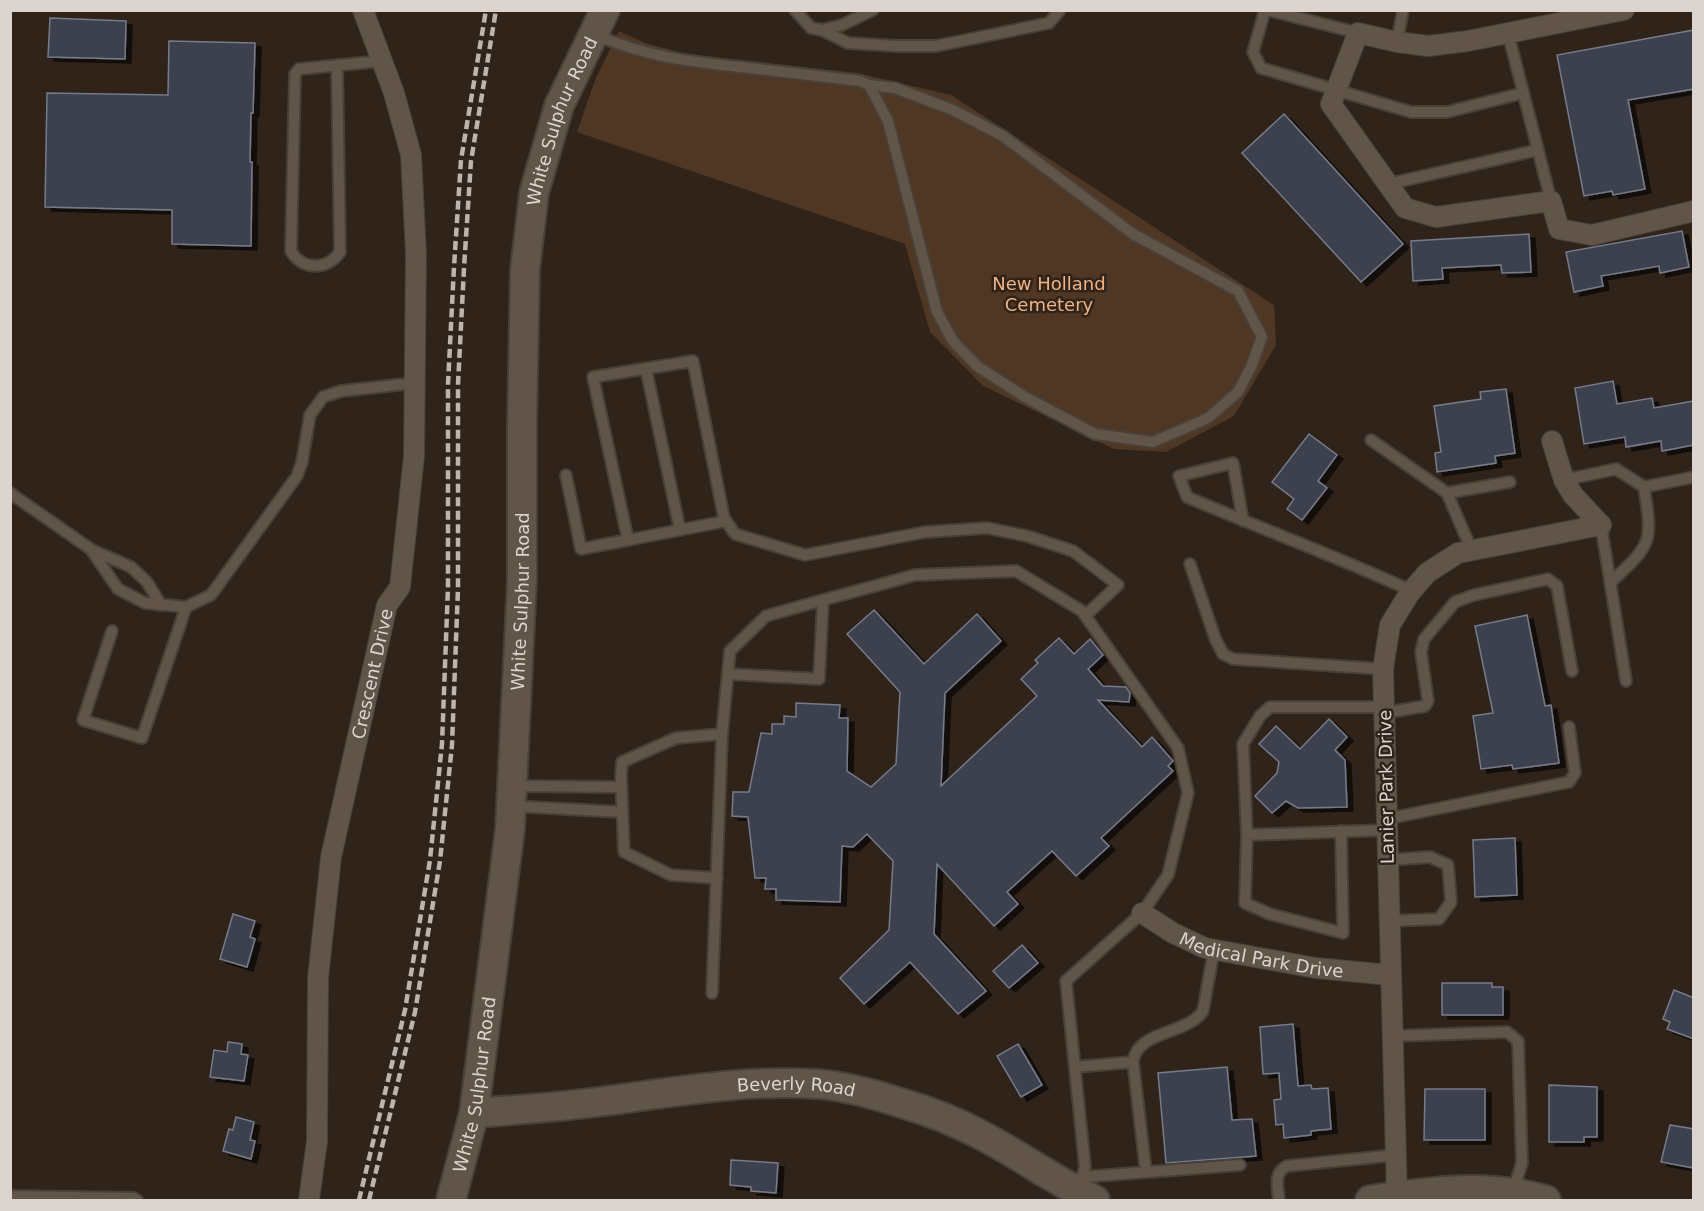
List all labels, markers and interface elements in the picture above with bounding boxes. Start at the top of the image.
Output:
street label: White Sulphur Road [522,33,601,207]
park label: New Holland Cemetery [992,273,1106,315]
street label: White Sulphur Road [506,512,533,691]
street label: Crescent Drive [347,606,396,741]
street label: Lanier Park Drive [1374,710,1398,864]
street label: Medical Park Drive [1176,927,1345,981]
street label: White Sulphur Road [448,995,499,1175]
street label: Beverly Road [736,1072,858,1100]

